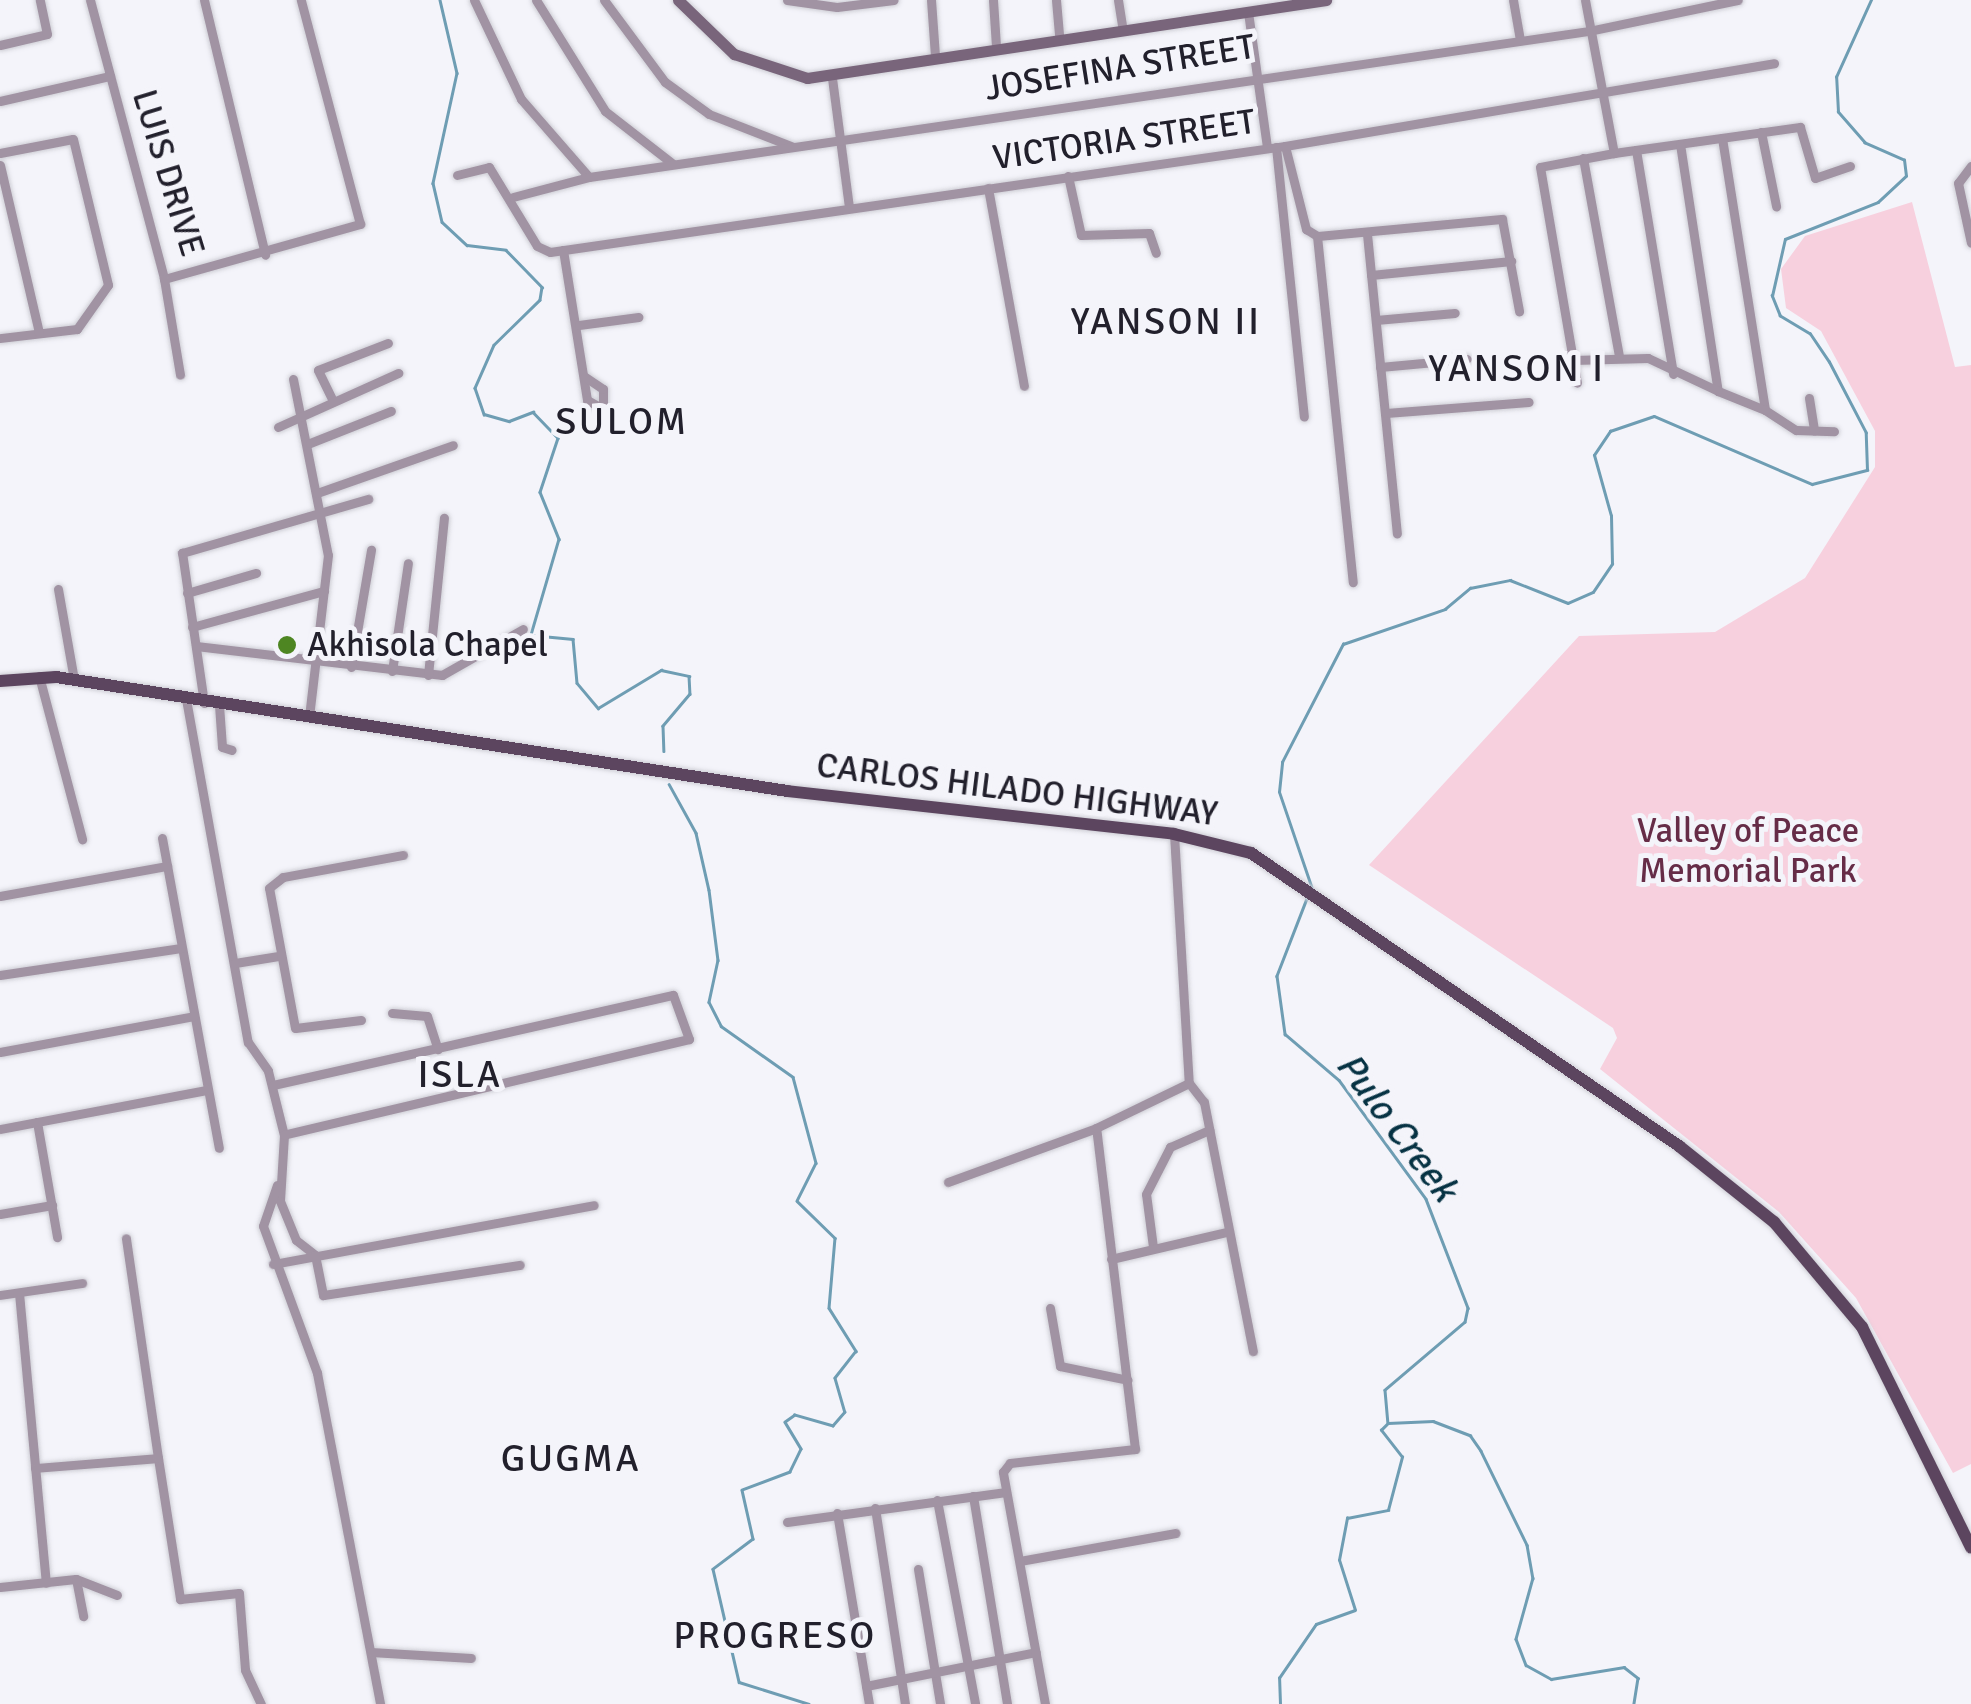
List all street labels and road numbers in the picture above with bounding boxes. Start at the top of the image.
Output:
street label: JOSEFINA STREET [982,26,1258,110]
street label: LUIS DRIVE [123,85,213,261]
street label: VICTORIA STREET [990,101,1258,179]
street label: CARLOS HILADO HIGHWAY [814,745,1220,835]

